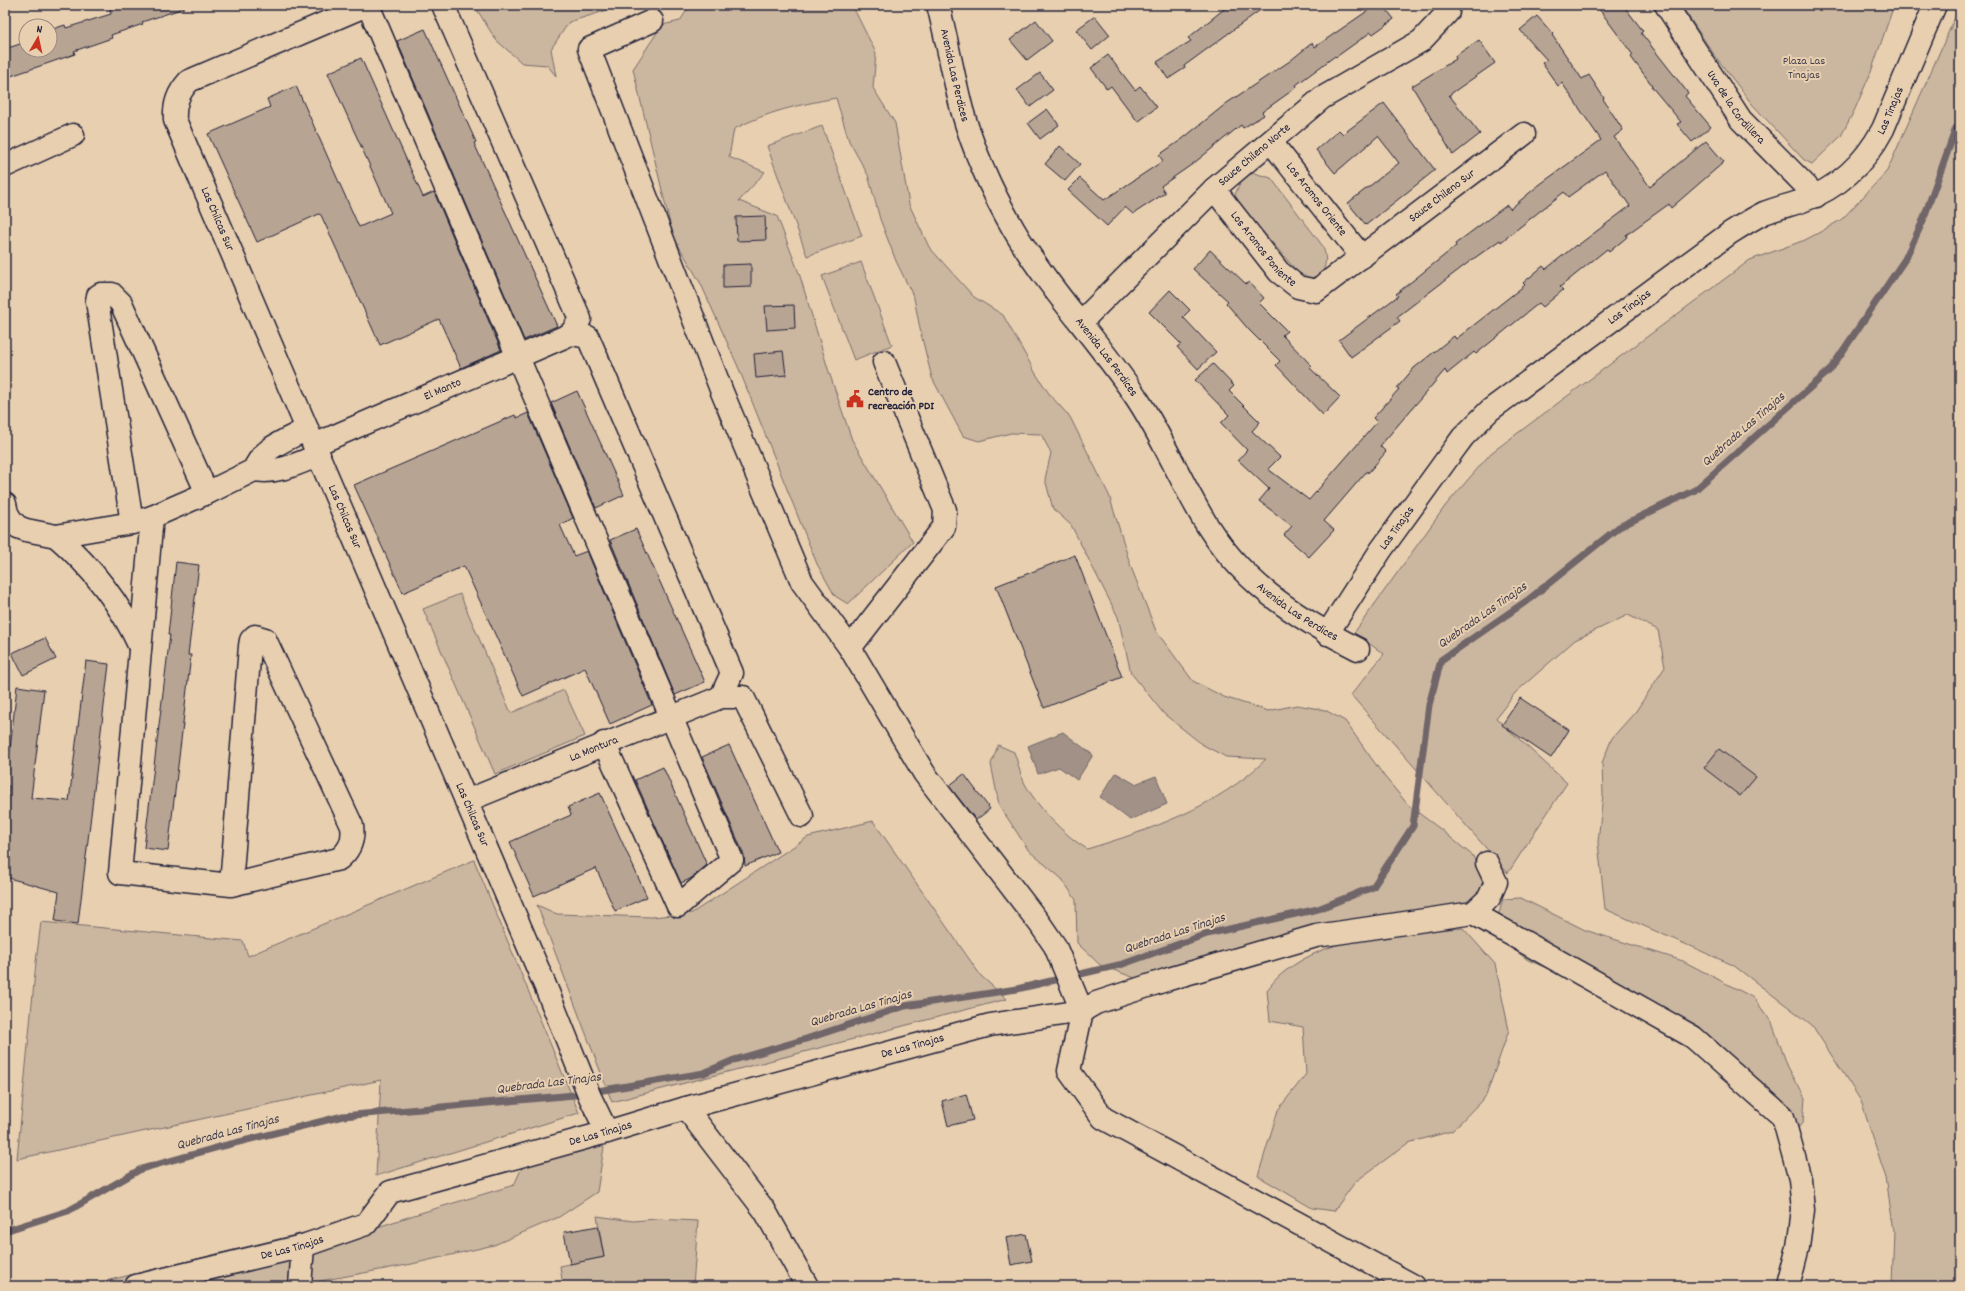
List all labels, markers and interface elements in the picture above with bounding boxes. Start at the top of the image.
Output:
north arrow [18,18,58,58]
text: N [35,22,44,39]
street label: Avenida Las Perdices [935,27,974,124]
park label: Plaza Las Tinajas [1783,53,1825,84]
street label: Uva de la Cordillera [1702,67,1769,148]
street label: Las Tinajas [1873,84,1908,138]
street label: Sauce Chileno Norte [1215,119,1294,190]
street label: Los Aromos Oriente [1282,159,1351,240]
street label: Sauce Chileno Sur [1405,165,1479,227]
street label: Las Chilcas Sur [196,184,239,254]
street label: Los Aromos Poniente [1226,208,1300,291]
street label: Las Tinajas [1604,285,1655,329]
street label: Avenida Las Perdices [1071,314,1142,400]
street label: El Manto [421,374,464,405]
place label: Centro de recreación PDI [868,384,934,415]
water label: Quebrada Las Tinajas [1698,388,1790,472]
public building icon: Centro de recreación PDI [845,389,865,409]
street label: Las Chilcas Sur [324,482,366,552]
street label: Las Tinajas [1375,503,1419,553]
water label: Quebrada Las Tinajas [1434,578,1532,654]
street label: Avenida Las Perdices [1253,579,1341,646]
street label: La Montura [567,731,621,766]
street label: Las Chilcas Sur [451,780,494,850]
water label: Quebrada Las Tinajas [1122,909,1228,959]
water label: Quebrada Las Tinajas [808,985,915,1033]
street label: De Las Tinajas [879,1029,946,1063]
water label: Quebrada Las Tinajas [496,1068,603,1100]
water label: Quebrada Las Tinajas [175,1110,282,1156]
street label: De Las Tinajas [567,1116,634,1151]
street label: De Las Tinajas [259,1231,326,1264]

